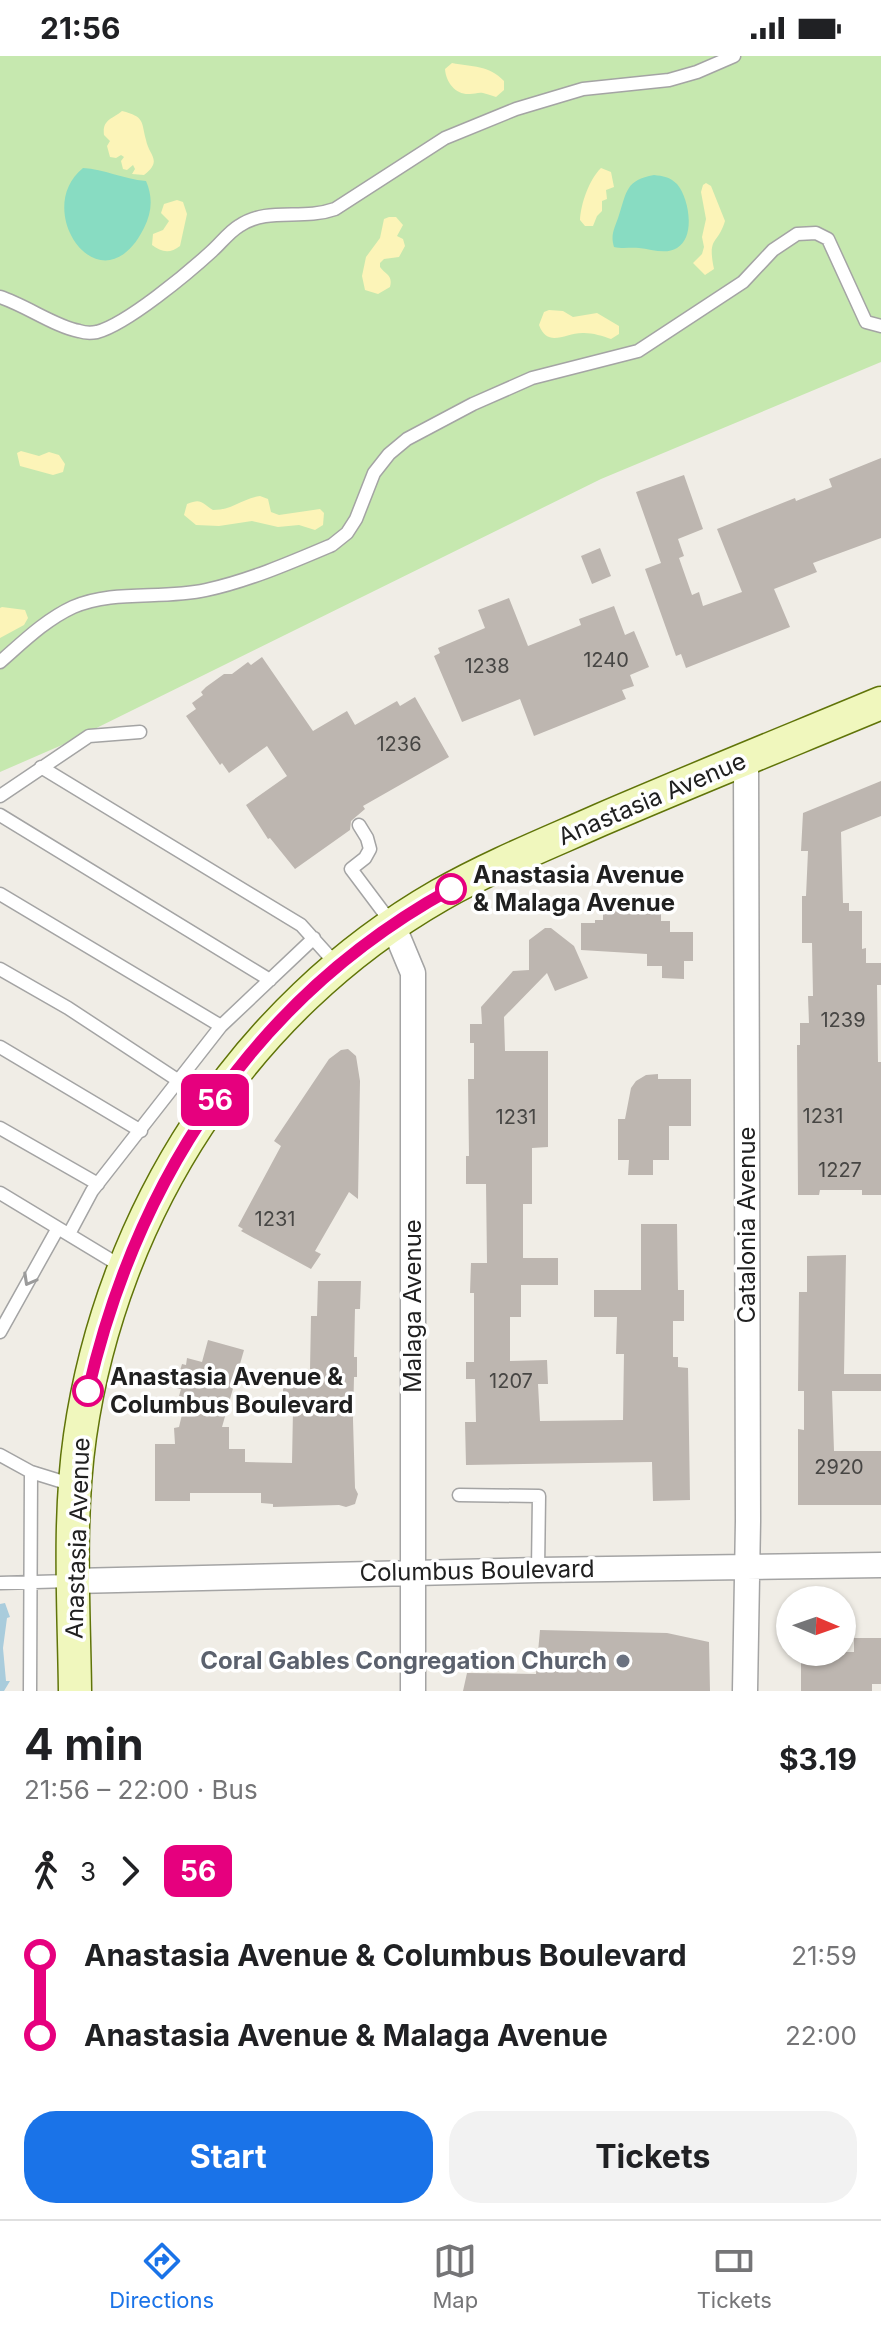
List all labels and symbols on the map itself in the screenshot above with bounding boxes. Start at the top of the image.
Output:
house number: 1240 [583,648,629,672]
house number: 1238 [464,654,510,678]
house number: 1236 [376,732,422,756]
street label: Anastasia Avenue [553,746,750,851]
place label: Anastasia Avenue & Malaga Avenue [473,860,684,917]
marker: Anastasia Avenue & Malaga Avenue [436,874,466,904]
house number: 1239 [820,1008,866,1032]
line badge: 56 [179,1074,251,1126]
house number: 1231 [803,1104,843,1128]
house number: 1231 [496,1105,536,1129]
street label: Catalonia Avenue [732,1126,761,1324]
house number: 1227 [818,1158,862,1182]
house number: 1231 [255,1207,295,1231]
street label: Malaga Avenue [398,1219,427,1393]
one-way arrow [23,1271,39,1285]
place label: Anastasia Avenue & Columbus Boulevard [110,1362,353,1419]
house number: 1207 [489,1369,533,1393]
marker: Anastasia Avenue & Columbus Boulevard [73,1376,103,1406]
street label: Anastasia Avenue [59,1437,96,1639]
house number: 2920 [814,1455,864,1479]
street label: Columbus Boulevard [359,1554,595,1587]
north arrow [776,1586,856,1666]
place label: Coral Gables Congregation Church [200,1646,607,1675]
marker: Coral Gables Congregation Church [614,1652,632,1670]

